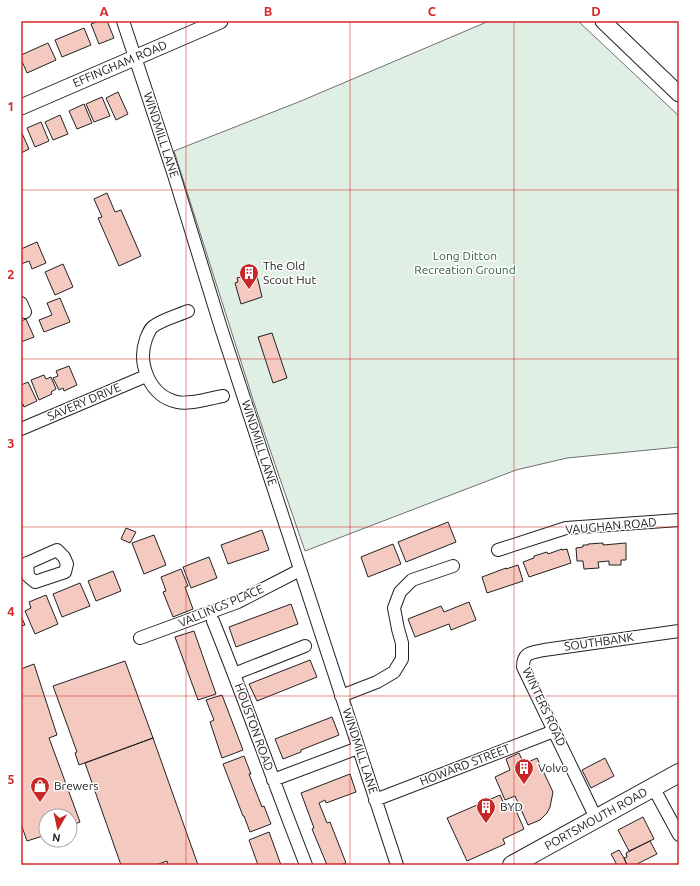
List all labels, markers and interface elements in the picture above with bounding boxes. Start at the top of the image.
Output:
text: A [99,4,109,18]
text: B [264,4,273,18]
text: C [428,4,437,18]
text: D [591,4,601,18]
street label: EFFINGHAM ROAD [71,38,169,89]
street label: WINDMILL LANE [142,90,182,180]
text: 1 [7,99,15,113]
park label: Long Ditton Recreation Ground [414,249,516,276]
place label: The Old Scout Hut [263,259,316,286]
building icon: The Old Scout Hut [238,262,260,290]
text: 2 [7,267,15,281]
street label: SAVERY DRIVE [45,380,123,423]
street label: WINDMILL LANE [240,398,280,488]
text: 3 [7,436,15,450]
street label: VAUGHAN ROAD [565,515,657,536]
street label: VALLINGS PLACE [176,582,265,629]
text: 4 [7,604,15,618]
street label: SOUTHBANK [563,630,635,653]
street label: WINTERS ROAD [520,665,568,748]
street label: HOUSTON ROAD [233,681,276,772]
street label: WINDMILL LANE [341,706,381,796]
street label: HOWARD STREET [418,741,512,788]
building icon: Volvo [513,757,535,785]
place label: Volvo [538,761,568,774]
text: 5 [7,772,15,786]
shop icon: Brewers [29,775,51,803]
place label: Brewers [54,779,98,792]
street label: PORTSMOUTH ROAD [542,785,649,852]
building icon: BYD [475,796,497,824]
place label: BYD [500,800,523,813]
north arrow [38,808,78,848]
text: N [51,831,61,844]

